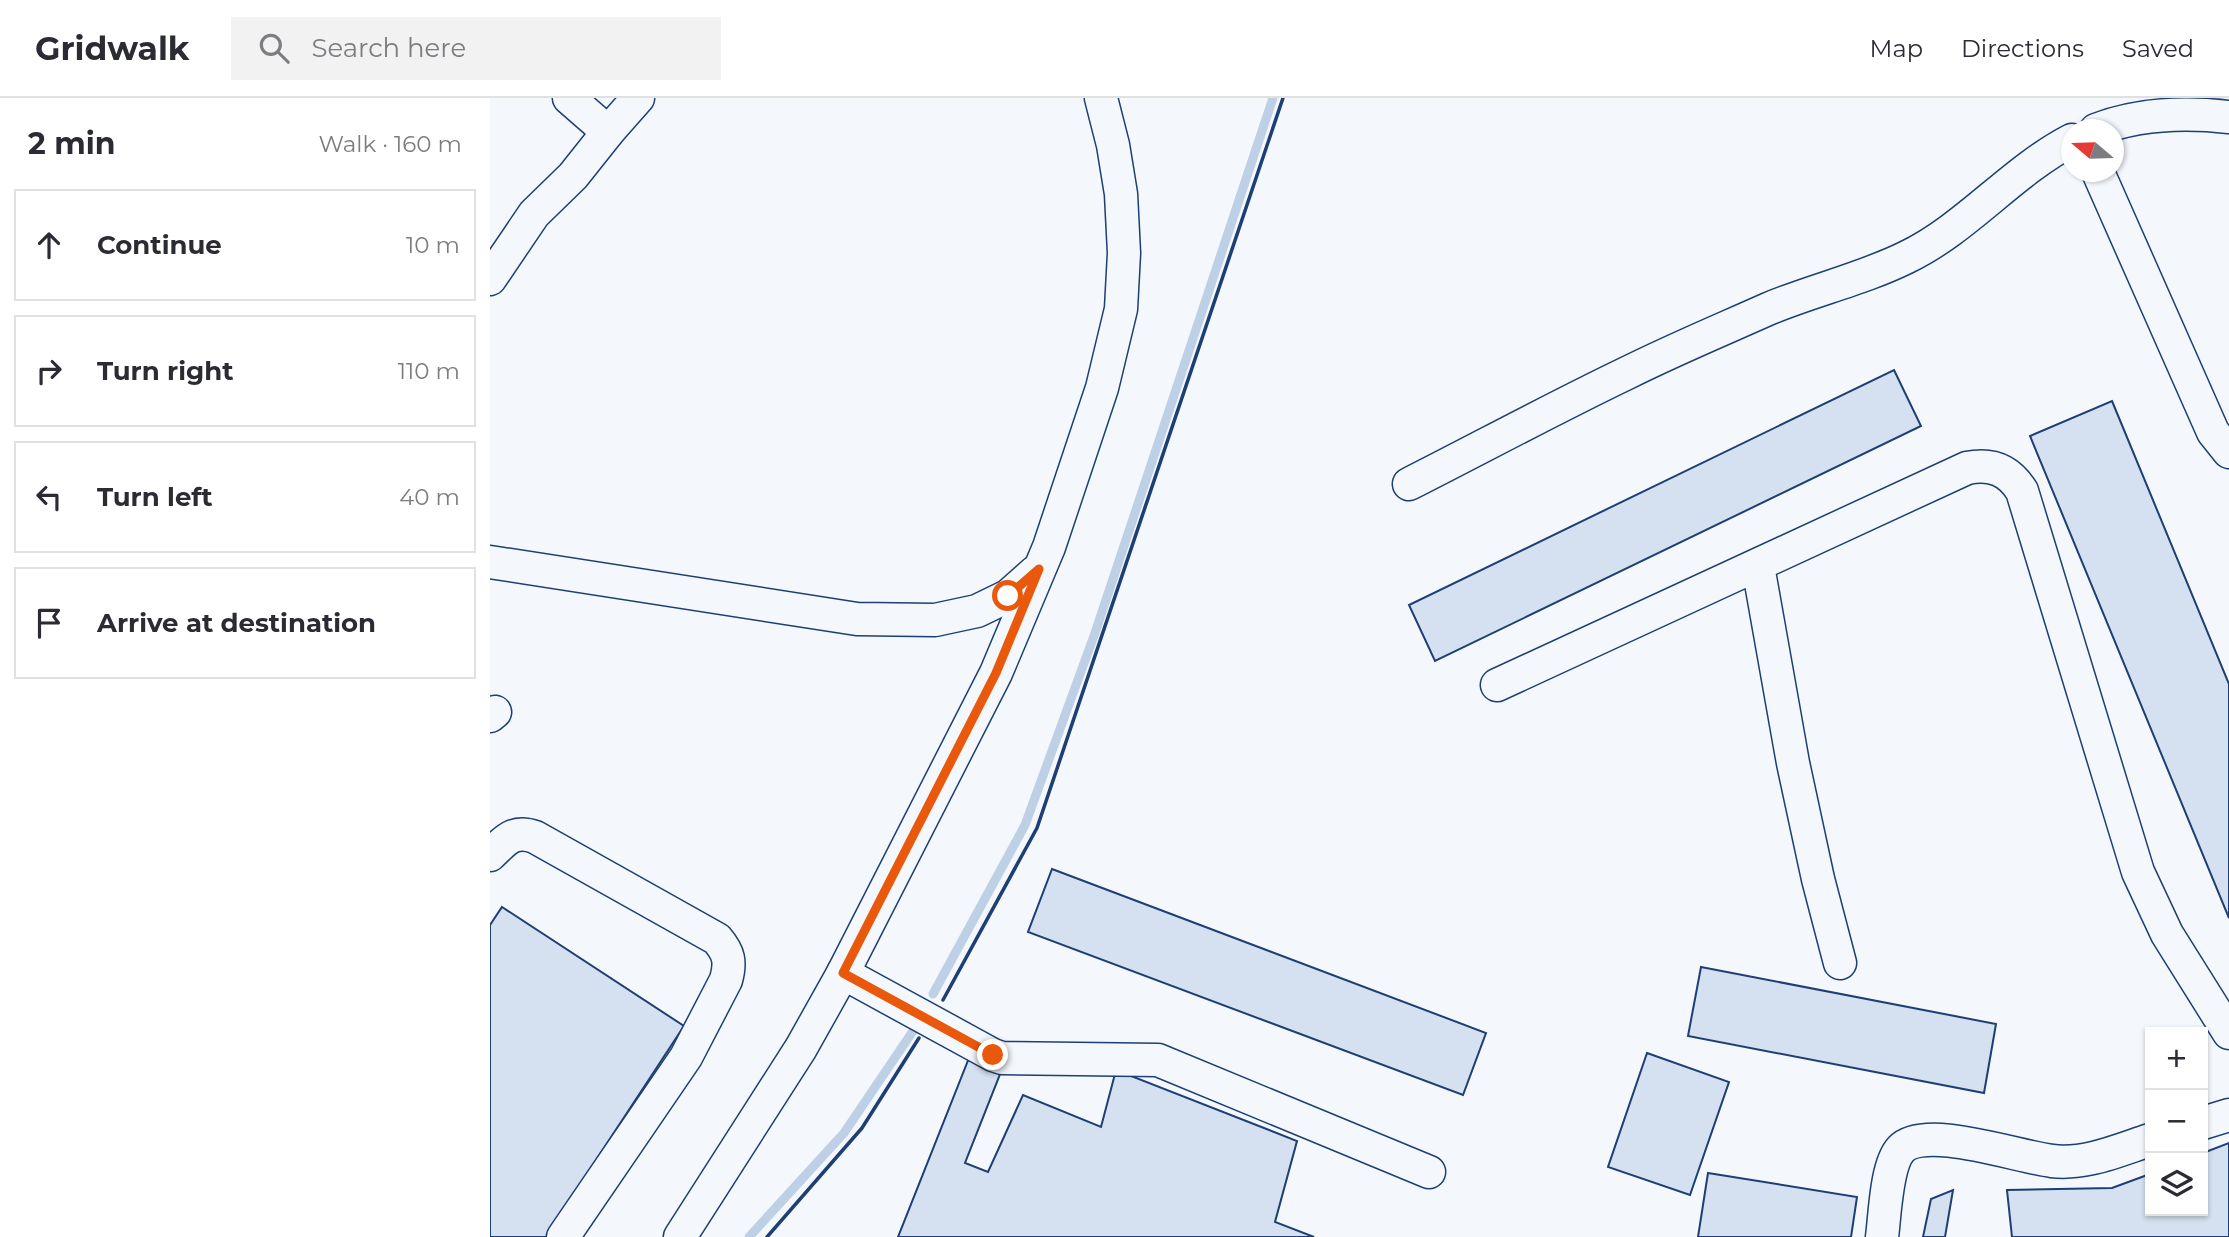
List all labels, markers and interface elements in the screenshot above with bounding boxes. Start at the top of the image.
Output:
search box [231,17,721,80]
text: Gridwalk [35,28,189,68]
icon: search [255,29,293,67]
text: Search here [311,32,466,64]
text: Map [1870,34,1923,63]
text: Directions [1961,34,2084,63]
text: Saved [2122,34,2194,63]
north arrow [2061,119,2124,182]
text: 2 min [28,125,115,162]
text: Walk · 160 m [318,130,462,158]
icon: ahead [30,226,68,264]
text: Continue [97,229,222,261]
text: 10 m [406,231,460,259]
icon: right [30,352,68,390]
text: Turn right [97,355,233,387]
text: 110 m [398,357,460,385]
icon: left [30,478,68,516]
text: Turn left [97,481,213,513]
text: 40 m [399,483,460,511]
route start [992,580,1023,611]
icon: arrive [30,604,68,642]
text: Arrive at destination [97,607,376,639]
map controls [2145,1027,2208,1216]
button: + [2145,1027,2208,1090]
route end [977,1039,1008,1070]
button: − [2145,1090,2208,1153]
button: layers [2145,1153,2208,1216]

